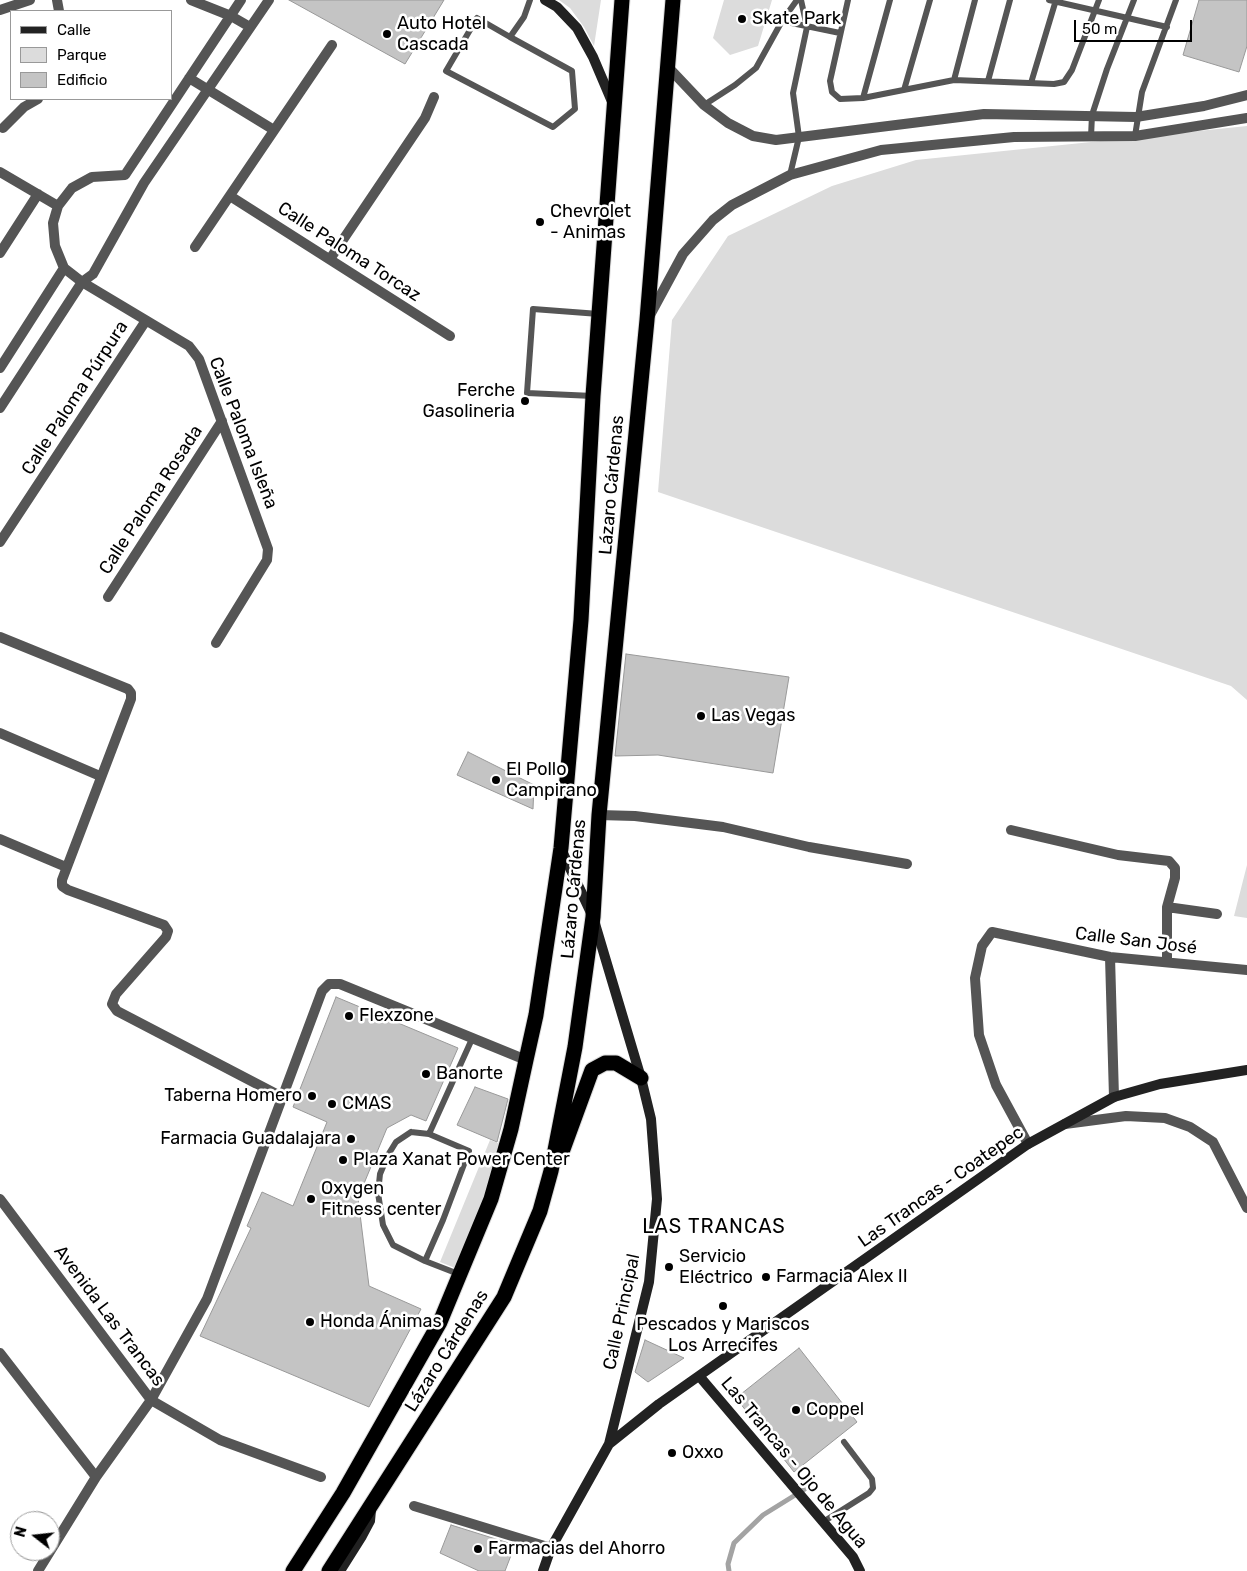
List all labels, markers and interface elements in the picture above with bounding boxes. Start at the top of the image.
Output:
place label: Skate Park [752,8,841,30]
legend [10,10,172,100]
scale bar [1077,10,1194,42]
place label: Auto Hotel Cascada [397,13,486,56]
marker: Skate Park [736,13,748,25]
text: 50 m [1082,20,1117,38]
text: Calle [57,21,91,39]
marker: Auto Hotel Cascada [381,28,393,40]
text: Parque [57,46,107,64]
text: Edificio [57,71,107,89]
street label: Calle Paloma Torcaz [273,198,425,306]
place label: Chevrolet - Animas [550,201,631,243]
marker: Chevrolet - Animas [534,216,546,228]
street label: Calle Paloma Púrpura [17,317,133,479]
street label: Calle Paloma Isleña [204,354,282,512]
place label: Ferche Gasolineria [422,380,515,422]
marker: Ferche Gasolineria [519,395,531,407]
street label: Lázaro Cárdenas [595,414,629,556]
street label: Calle Paloma Rosada [95,421,207,579]
place label: Las Vegas [711,705,795,727]
marker: Las Vegas [695,710,707,722]
place label: El Pollo Campirano [506,759,597,802]
marker: El Pollo Campirano [490,774,502,786]
street label: Lázaro Cárdenas [557,818,591,960]
street label: Calle San José [1074,923,1198,959]
place label: Flexzone [359,1005,434,1027]
marker: Flexzone [343,1010,355,1022]
place label: Banorte [436,1063,503,1085]
marker: Banorte [420,1068,432,1080]
place label: Taberna Homero [164,1085,302,1107]
marker: Taberna Homero [306,1090,318,1102]
place label: CMAS [342,1093,391,1115]
marker: CMAS [326,1098,338,1110]
street label: Las Trancas - Coatepec [854,1122,1028,1252]
place label: Farmacia Guadalajara [160,1128,341,1150]
marker: Farmacia Guadalajara [345,1133,357,1145]
place label: Plaza Xanat Power Center [353,1149,570,1171]
marker: Plaza Xanat Power Center [337,1154,349,1166]
place label: Oxygen Fitness center [321,1178,441,1220]
marker: Oxygen Fitness center [305,1193,317,1205]
district label: LAS TRANCAS [641,1215,787,1239]
street label: Avenida Las Trancas [49,1241,169,1391]
place label: Servicio Eléctrico [679,1246,753,1288]
street label: Calle Principal [599,1252,645,1372]
marker: Servicio Eléctrico [663,1261,675,1273]
place label: Farmacia Alex II [776,1266,908,1288]
marker: Farmacia Alex II [760,1271,772,1283]
street label: Lázaro Cárdenas [401,1286,493,1416]
marker: Pescados y Mariscos Los Arrecifes [717,1300,729,1312]
place label: Honda Ánimas [320,1311,442,1333]
place label: Pescados y Mariscos Los Arrecifes [636,1314,810,1356]
marker: Honda Ánimas [304,1316,316,1328]
street label: Las Trancas - Ojo de Agua [716,1373,872,1553]
place label: Coppel [806,1399,864,1421]
marker: Coppel [790,1404,802,1416]
place label: Oxxo [682,1442,724,1464]
marker: Oxxo [666,1447,678,1459]
north arrow [10,1511,60,1561]
text: N [11,1525,31,1539]
place label: Farmacias del Ahorro [488,1538,665,1560]
marker: Farmacias del Ahorro [472,1543,484,1555]

